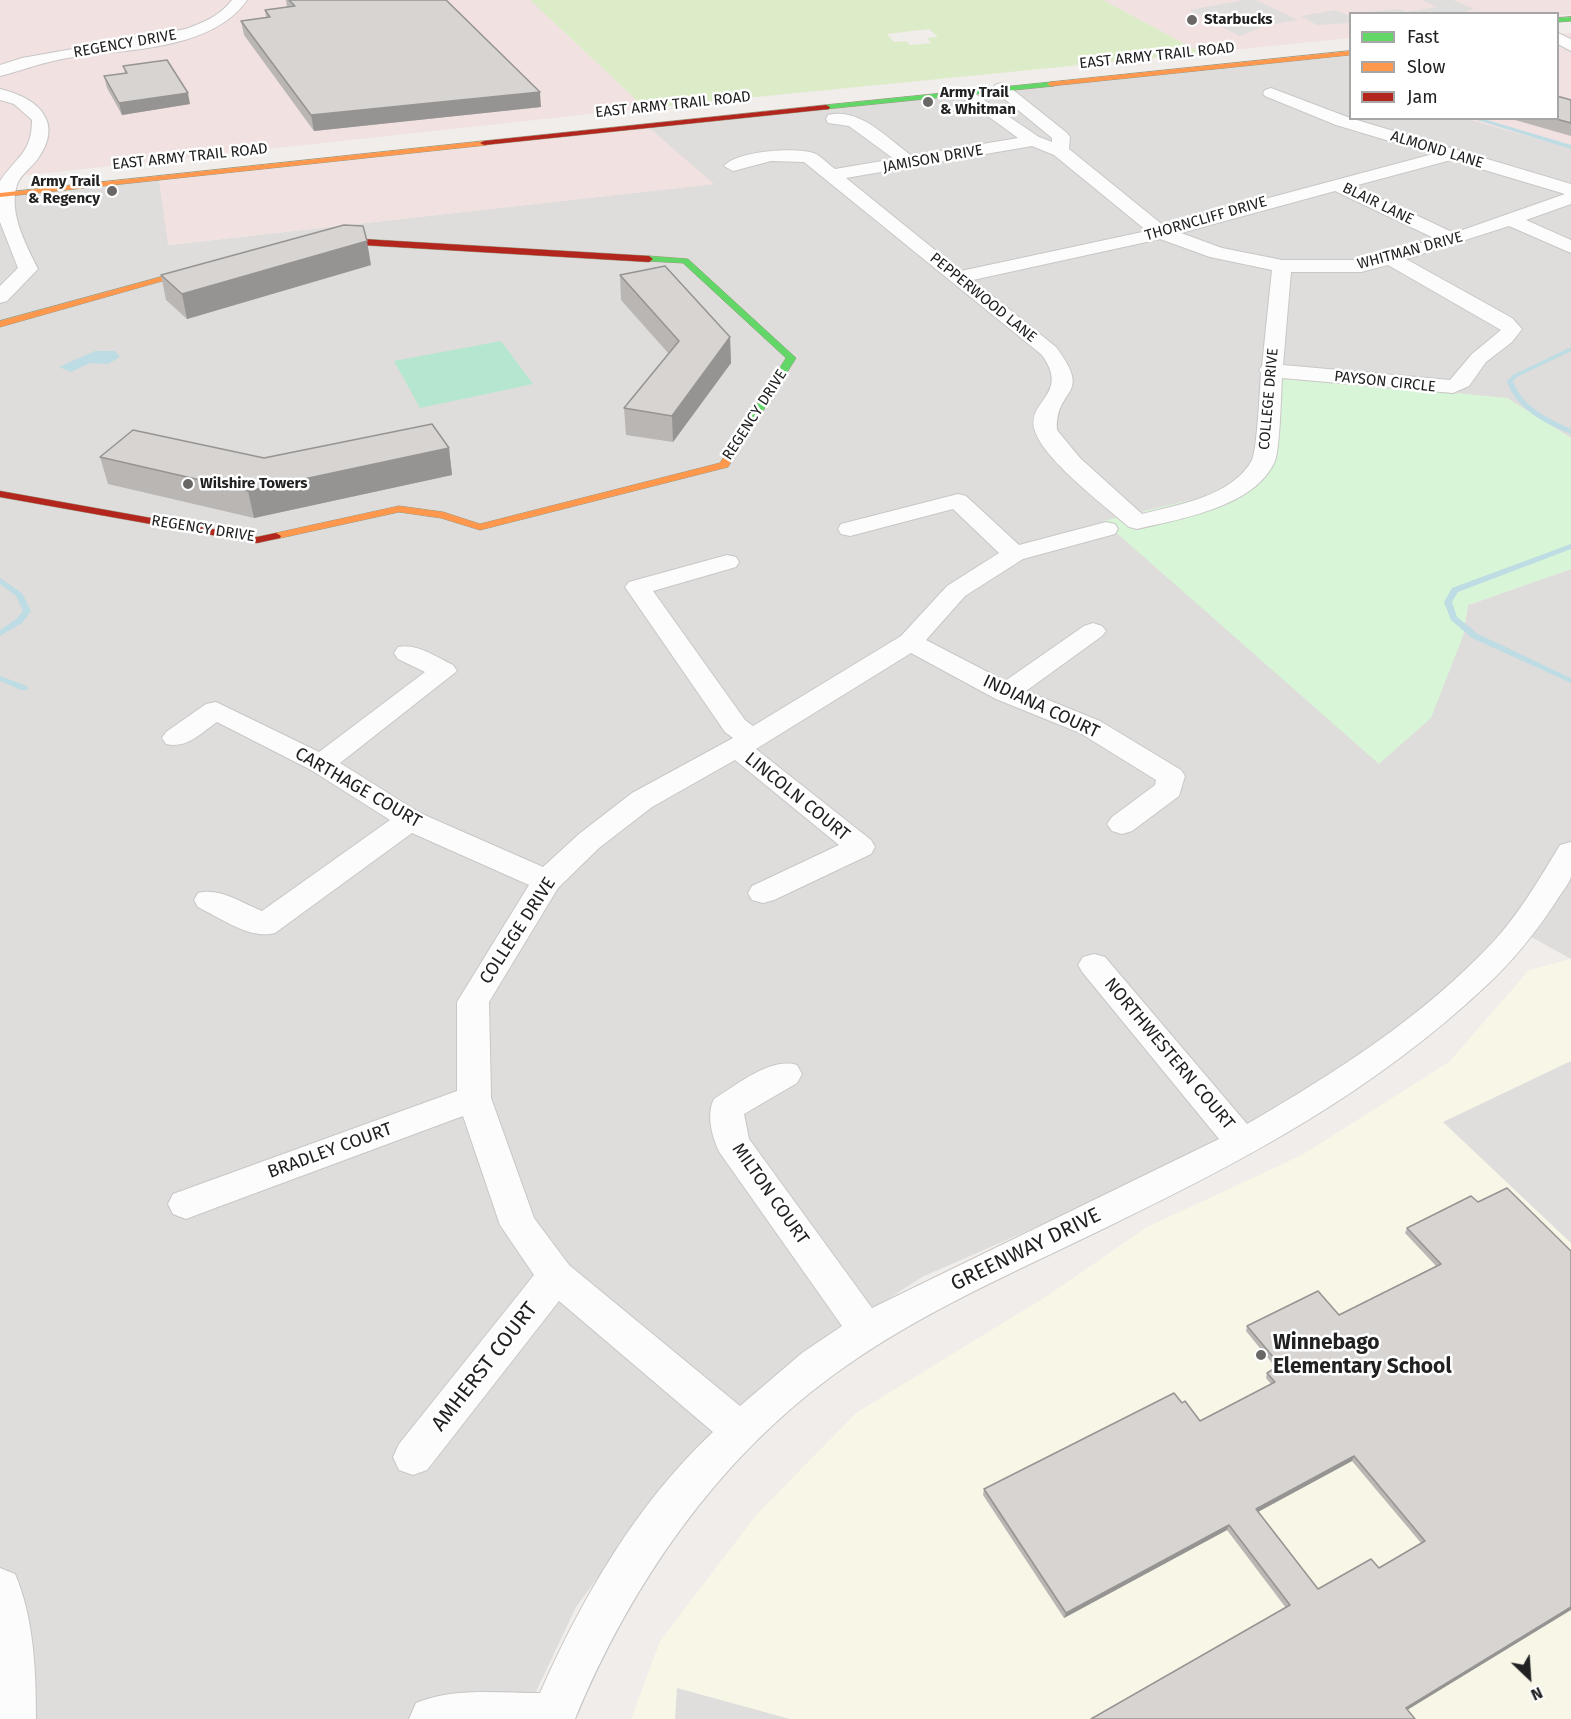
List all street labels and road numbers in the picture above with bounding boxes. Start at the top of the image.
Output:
street label: REGENCY DRIVE [72,26,178,62]
street label: EAST ARMY TRAIL ROAD [1078,39,1236,73]
street label: EAST ARMY TRAIL ROAD [594,88,752,122]
street label: ALMOND LANE [1388,127,1486,173]
street label: EAST ARMY TRAIL ROAD [111,140,269,174]
street label: JAMISON DRIVE [881,141,985,177]
street label: BLAIR LANE [1339,179,1417,229]
street label: THORNCLIFF DRIVE [1143,193,1269,245]
street label: WHITMAN DRIVE [1355,228,1465,274]
street label: PEPPERWOOD LANE [926,249,1040,347]
street label: COLLEGE DRIVE [1256,347,1282,451]
street label: REGENCY DRIVE [719,366,791,464]
street label: PAYSON CIRCLE [1333,368,1437,396]
street label: REGENCY DRIVE [150,512,256,546]
street label: INDIANA COURT [979,671,1103,743]
street label: CARTHAGE COURT [291,743,425,833]
street label: LINCOLN COURT [740,748,854,846]
street label: COLLEGE DRIVE [476,874,560,988]
street label: NORTHWESTERN COURT [1099,974,1239,1134]
street label: BRADLEY COURT [265,1118,395,1184]
street label: MILTON COURT [727,1139,813,1249]
street label: GREENWAY DRIVE [947,1203,1105,1297]
street label: AMHERST COURT [427,1297,543,1437]

